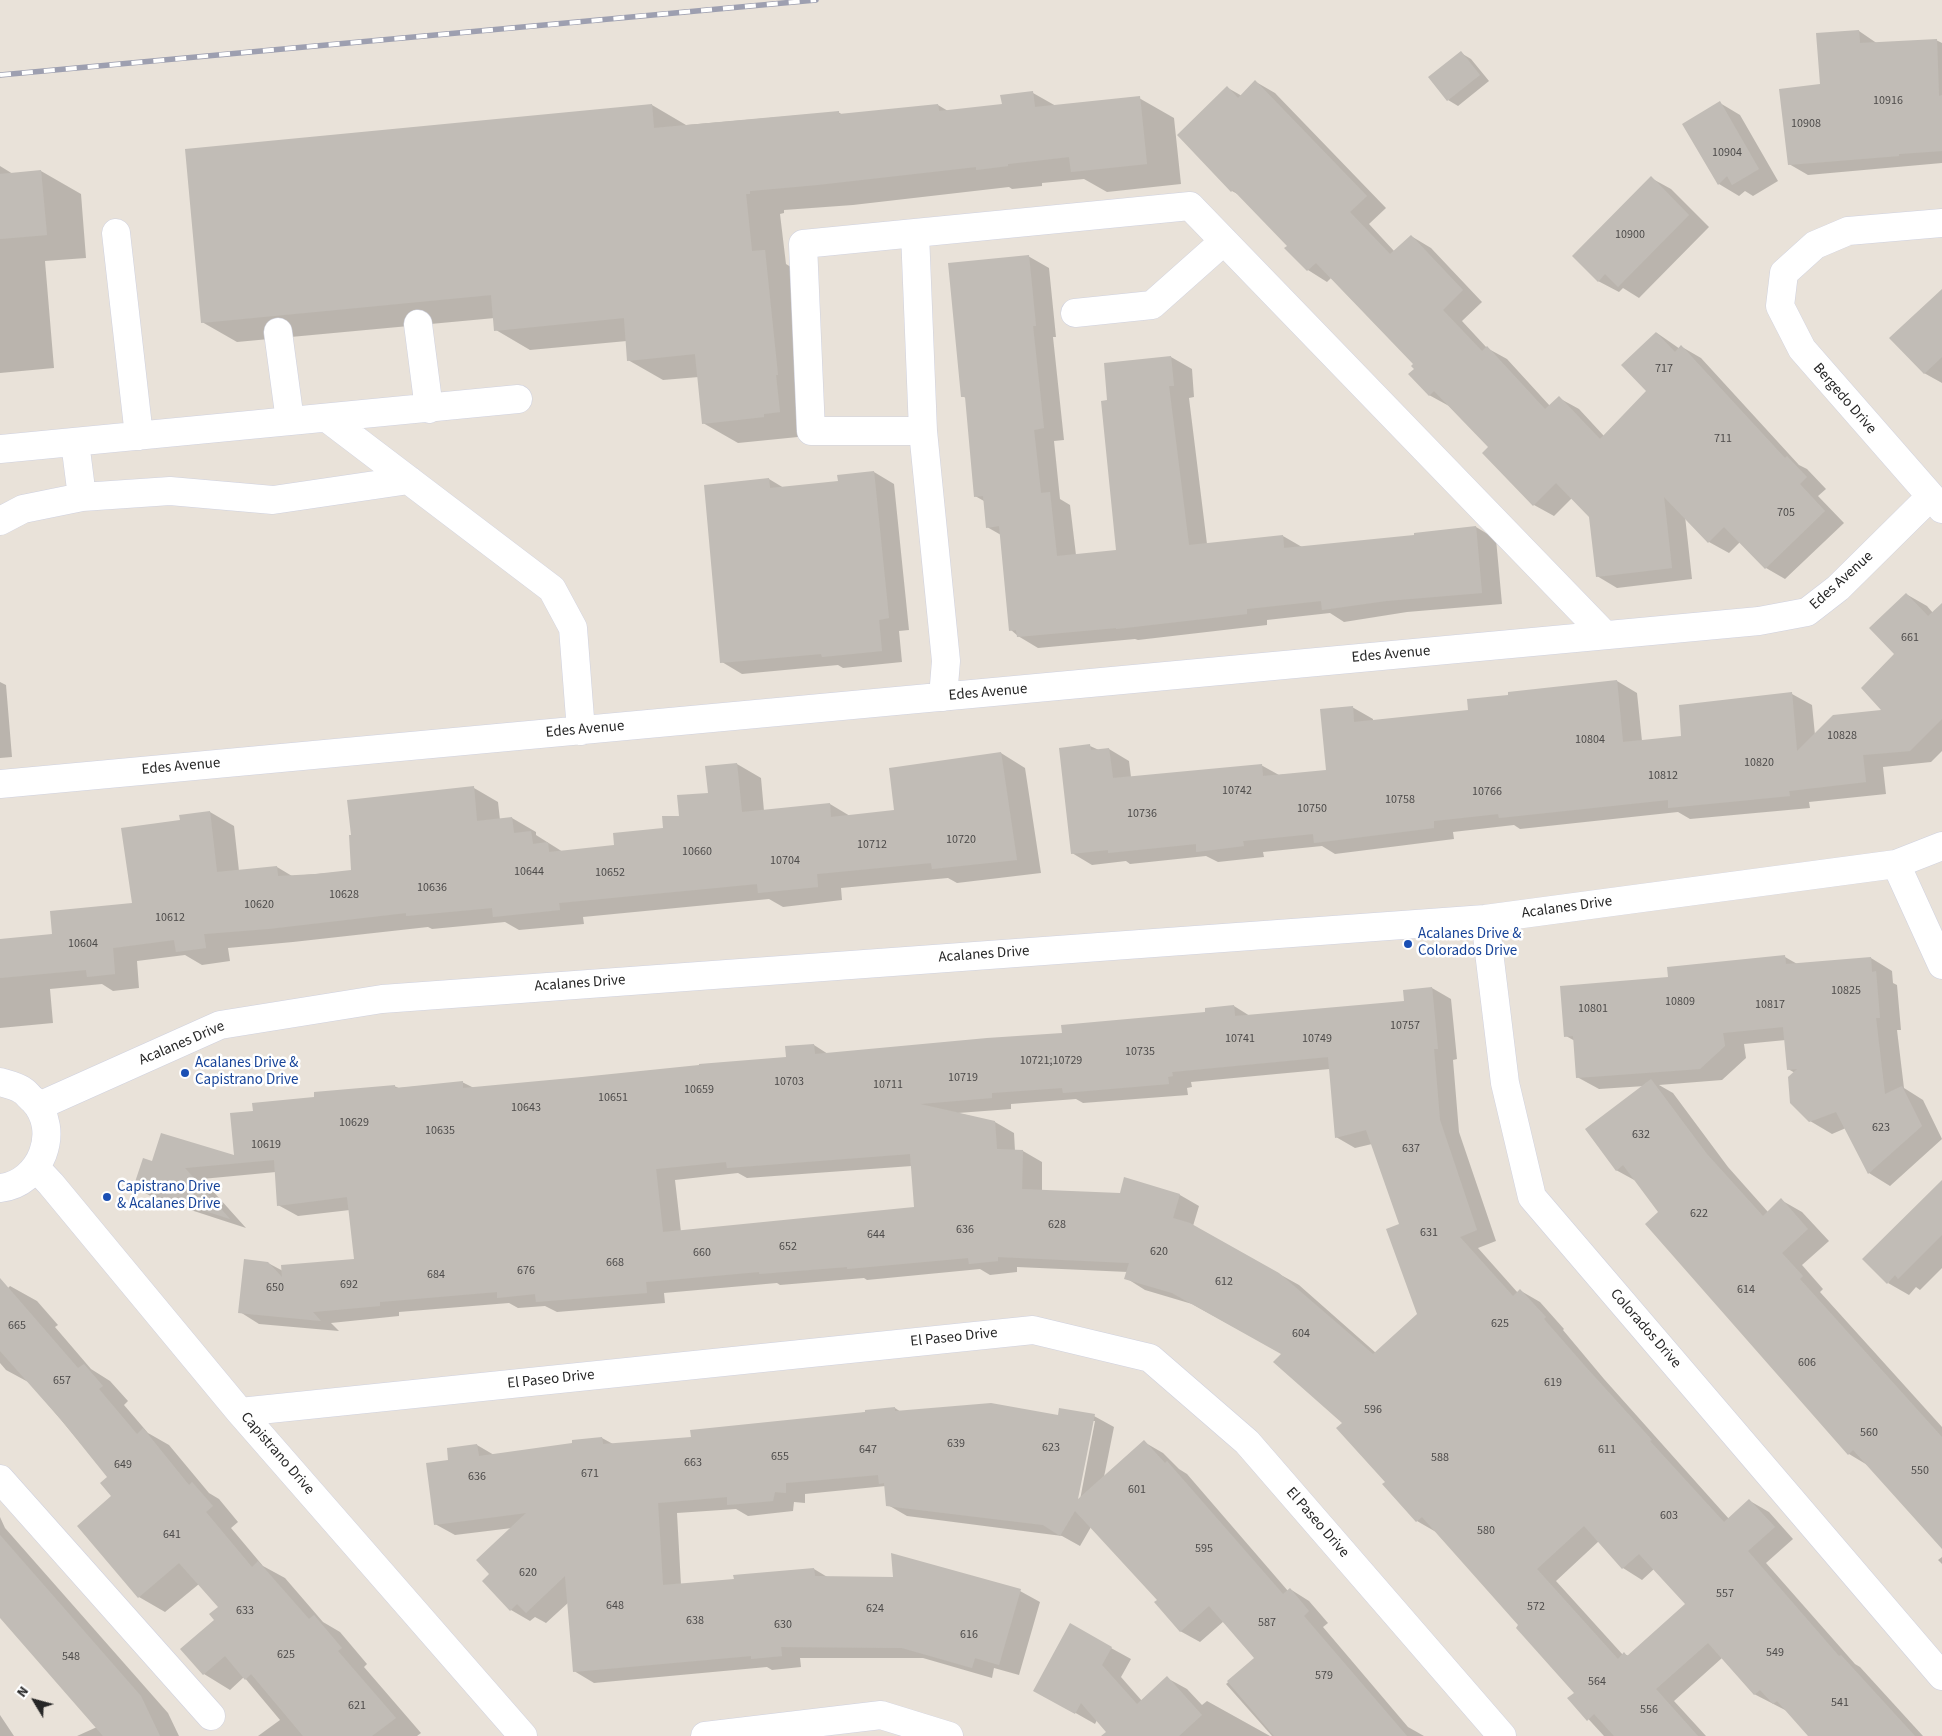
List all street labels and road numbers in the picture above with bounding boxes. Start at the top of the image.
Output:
street label: Bergedo Drive [1808,360,1880,438]
street label: Edes Avenue [1807,548,1877,614]
street label: Edes Avenue [1351,643,1431,667]
street label: Edes Avenue [948,681,1028,705]
street label: Edes Avenue [545,718,625,742]
street label: Edes Avenue [141,755,221,779]
street label: Acalanes Drive [1521,893,1613,923]
street label: Acalanes Drive [938,943,1030,967]
street label: Acalanes Drive [534,972,626,996]
street label: Acalanes Drive [136,1018,228,1070]
street label: Colorados Drive [1606,1286,1684,1372]
street label: El Paseo Drive [910,1324,998,1352]
street label: El Paseo Drive [507,1366,595,1394]
street label: Capistrano Drive [236,1409,318,1499]
street label: El Paseo Drive [1282,1484,1352,1562]

